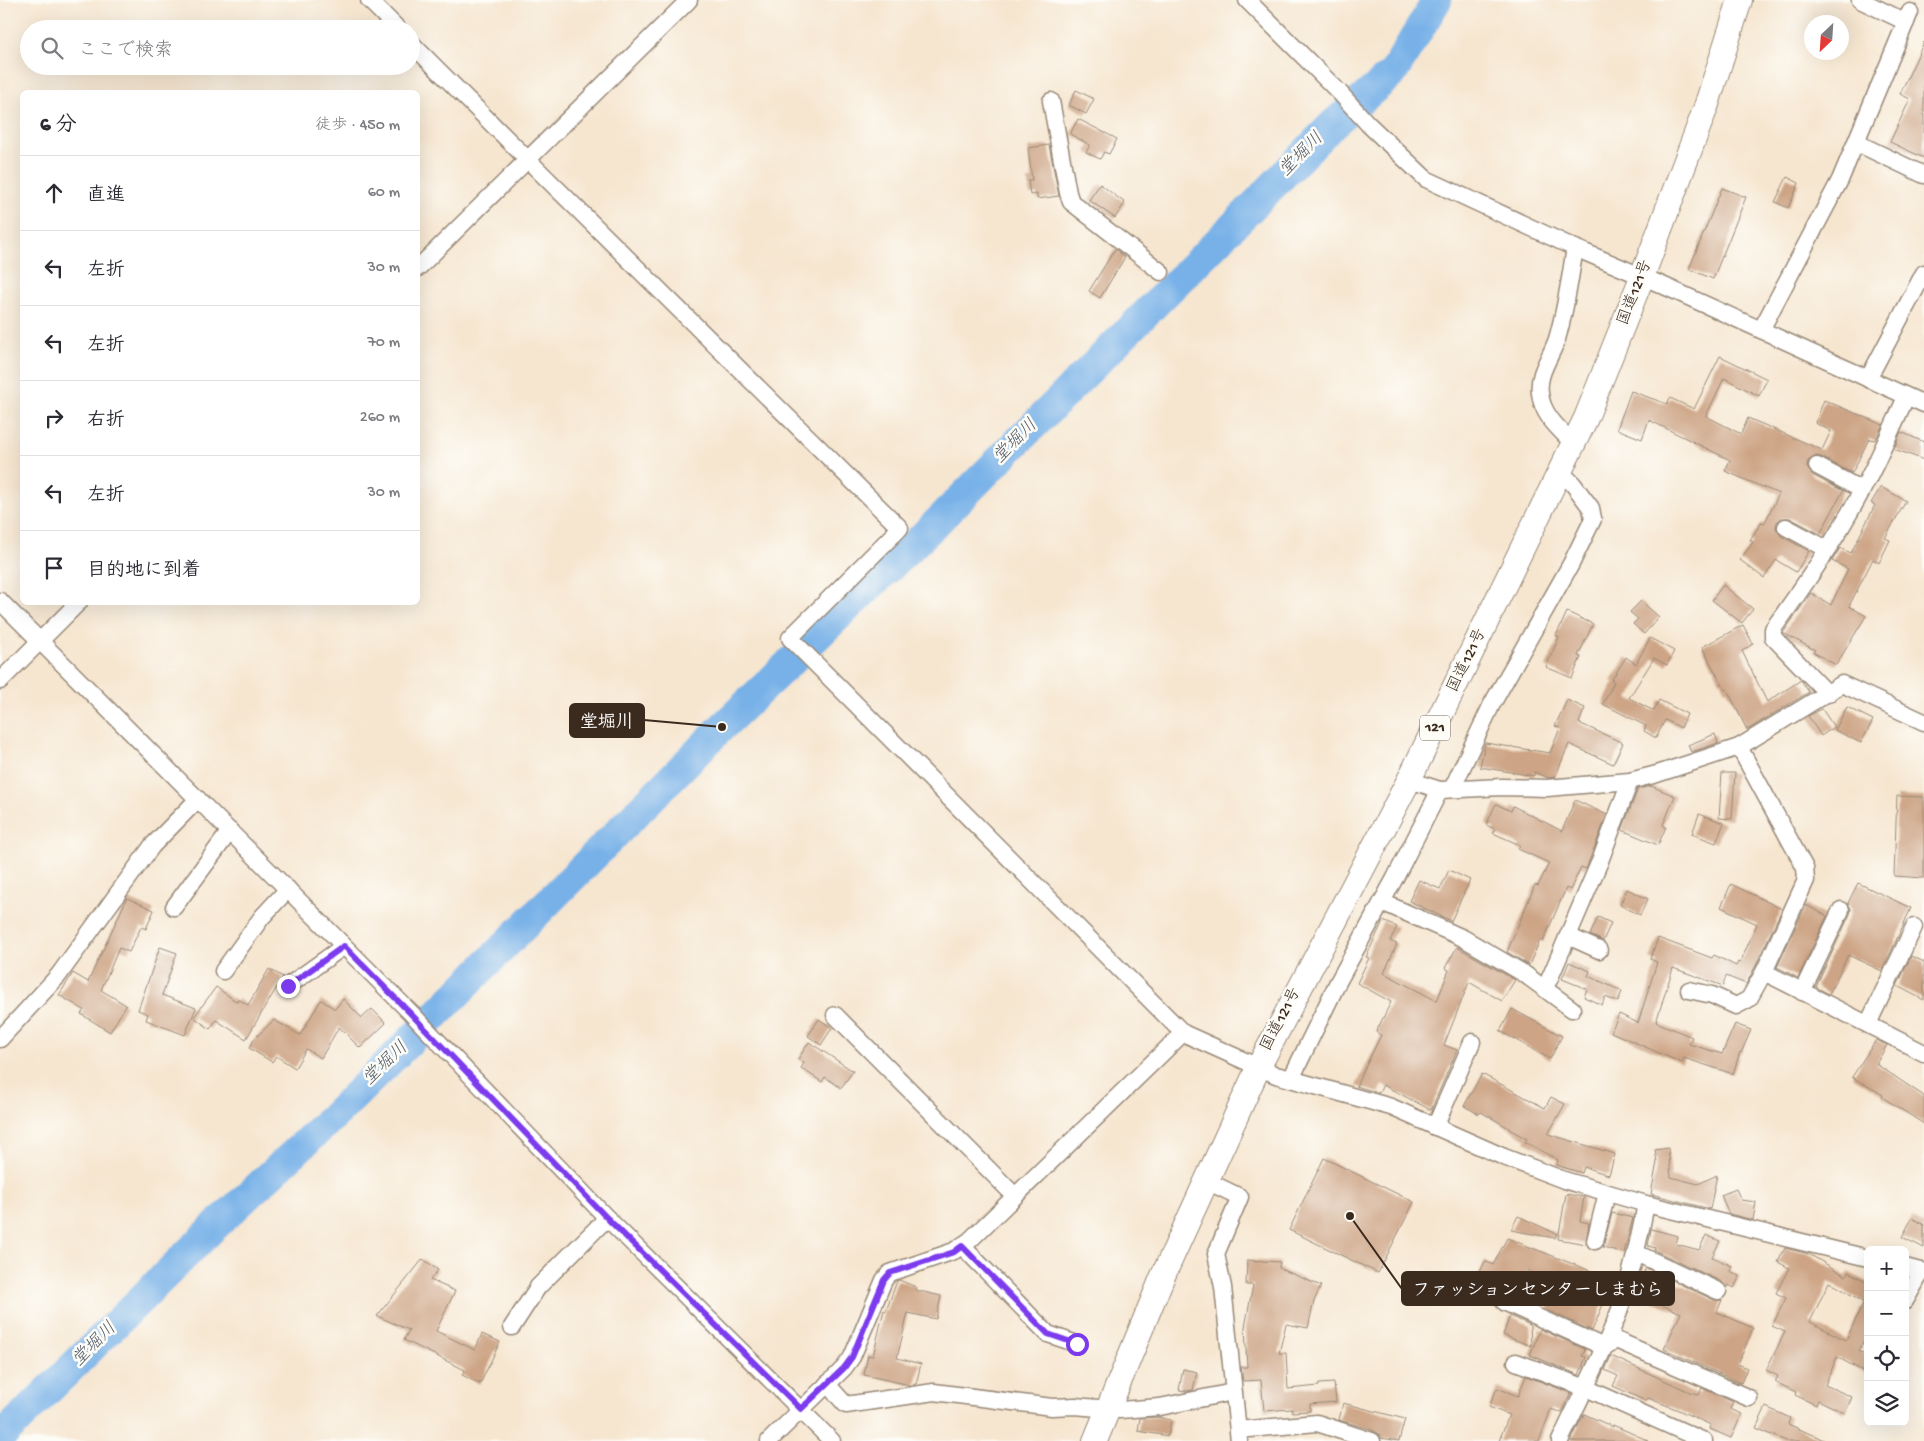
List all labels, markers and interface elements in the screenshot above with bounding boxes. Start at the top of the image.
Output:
north arrow [1804,15,1849,60]
search box [20,20,420,75]
icon: search [38,34,66,62]
text: ここで検索 [78,40,173,63]
text: 6 分 [40,114,77,139]
text: 徒歩 · 450 m [315,117,400,136]
water label: 堂堀川 [1275,128,1329,182]
icon: ahead [40,179,68,207]
text: 60 m [368,184,400,203]
text: 直進 [87,185,125,208]
icon: left [40,254,68,282]
street label: 国道121号 [1614,257,1657,329]
text: 30 m [367,259,400,278]
text: 左折 [87,260,125,283]
icon: left [40,329,68,357]
text: 70 m [367,334,400,353]
text: 左折 [87,335,125,358]
icon: right [40,404,68,432]
text: 260 m [360,409,400,428]
text: 右折 [87,410,125,433]
water label: 堂堀川 [989,415,1043,469]
icon: left [40,479,68,507]
text: 30 m [367,484,400,503]
text: 左折 [87,485,125,508]
icon: arrive [40,554,68,582]
text: 目的地に到着 [87,560,201,583]
street label: 国道121号 [1443,625,1492,696]
callout: 堂堀川 [570,704,644,737]
text: 堂堀川 [580,712,634,734]
road number: 121 [1420,716,1450,740]
route end [277,975,300,998]
street label: 国道121号 [1257,985,1306,1055]
water label: 堂堀川 [359,1037,413,1090]
map controls [1864,1246,1909,1426]
button: + [1864,1246,1909,1291]
callout: ファッションセンターしまむら [1402,1272,1674,1305]
text: ファッションセンターしまむら [1412,1281,1664,1302]
button: − [1864,1291,1909,1336]
water label: 堂堀川 [68,1318,122,1372]
route start [1066,1333,1089,1356]
button: locate [1864,1336,1909,1381]
button: layers [1864,1381,1909,1426]

